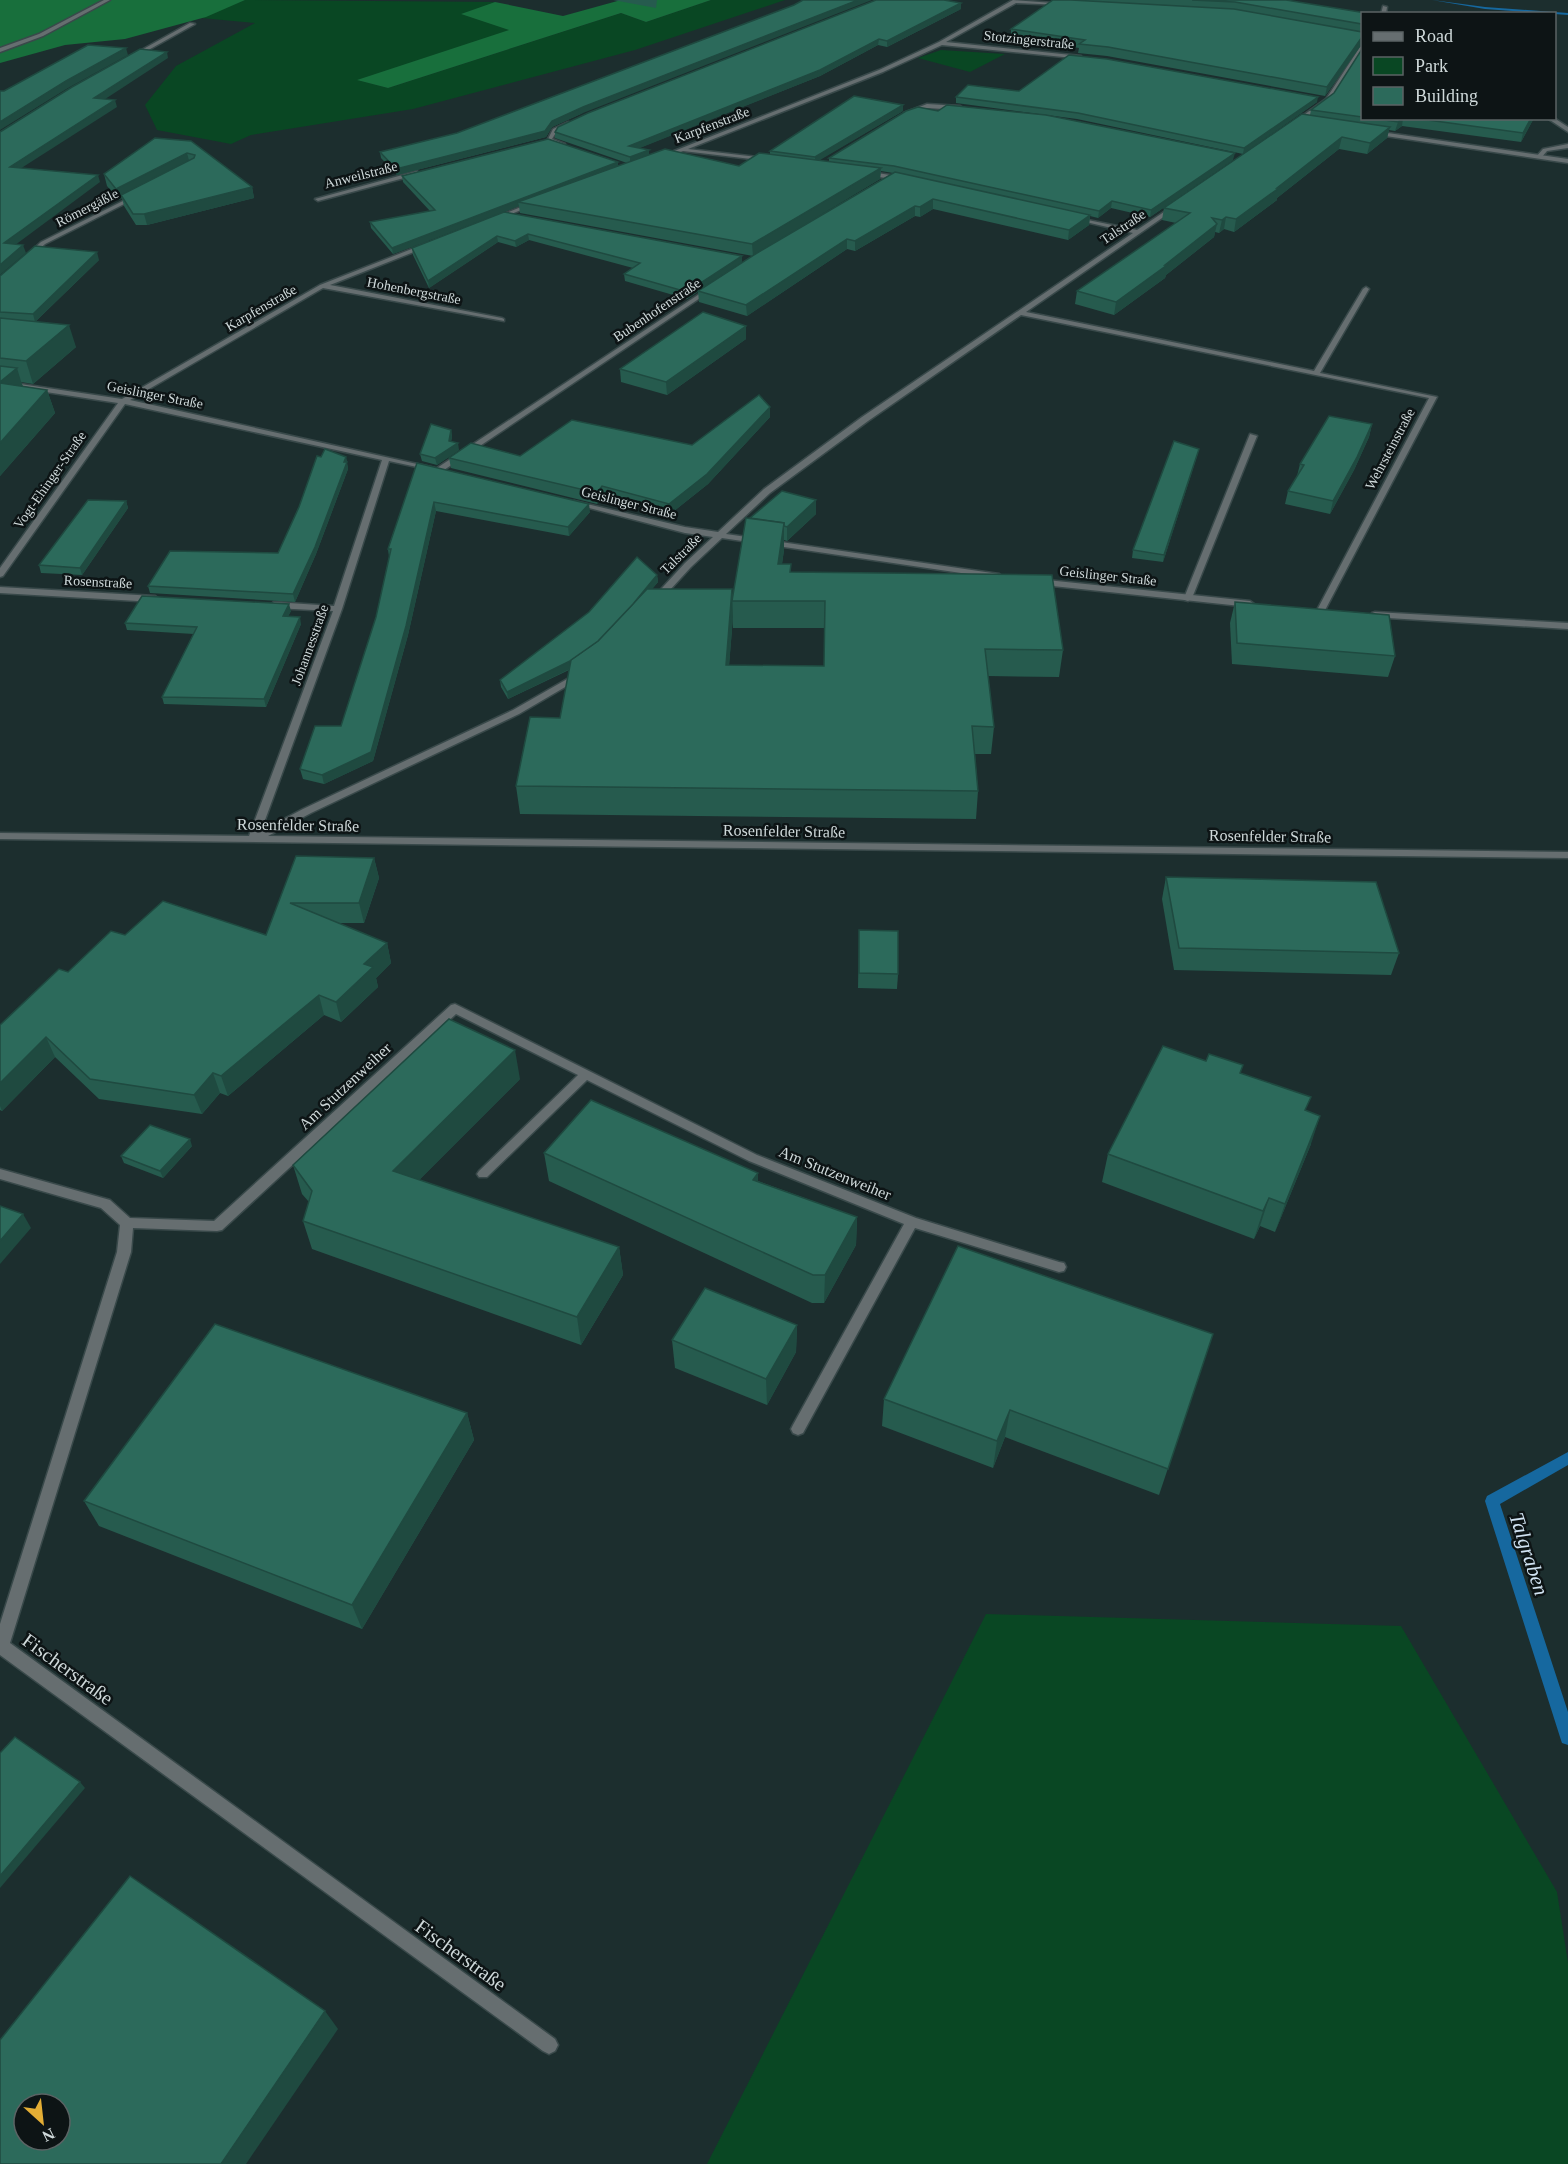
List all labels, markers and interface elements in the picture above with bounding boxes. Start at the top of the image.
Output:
legend [1361,12,1556,120]
text: Road [1415,26,1453,46]
street label: Stotzingerstraße [983,28,1075,52]
text: Park [1415,56,1448,76]
text: Building [1415,86,1478,106]
street label: Karpfenstraße [672,104,752,146]
street label: Anweilstraße [323,159,399,191]
street label: Römergäßle [53,186,121,230]
street label: Talstraße [1098,206,1148,248]
street label: Hohenbergstraße [366,275,462,307]
street label: Bubenhofenstraße [611,275,703,345]
street label: Karpfenstraße [223,282,299,334]
street label: Geislinger Straße [106,378,204,412]
street label: Wehrsteinstraße [1362,406,1418,492]
street label: Vogt-Ehinger-Straße [11,428,89,532]
street label: Geislinger Straße [580,484,678,522]
street label: Talstraße [658,531,704,577]
street label: Geislinger Straße [1059,563,1157,589]
street label: Rosenstraße [63,573,133,591]
street label: Johannesstraße [288,603,332,687]
street label: Rosenfelder Straße [237,815,359,835]
street label: Rosenfelder Straße [723,821,845,841]
street label: Rosenfelder Straße [1209,826,1331,846]
street label: Am Stutzenweiher [295,1039,395,1133]
street label: Am Stutzenweiher [776,1143,894,1204]
water label: Talgraben [1504,1510,1554,1598]
street label: Fischerstraße [18,1629,118,1709]
street label: Fischerstraße [411,1915,511,1995]
north arrow [12,2092,72,2152]
text: N [39,2125,58,2145]

